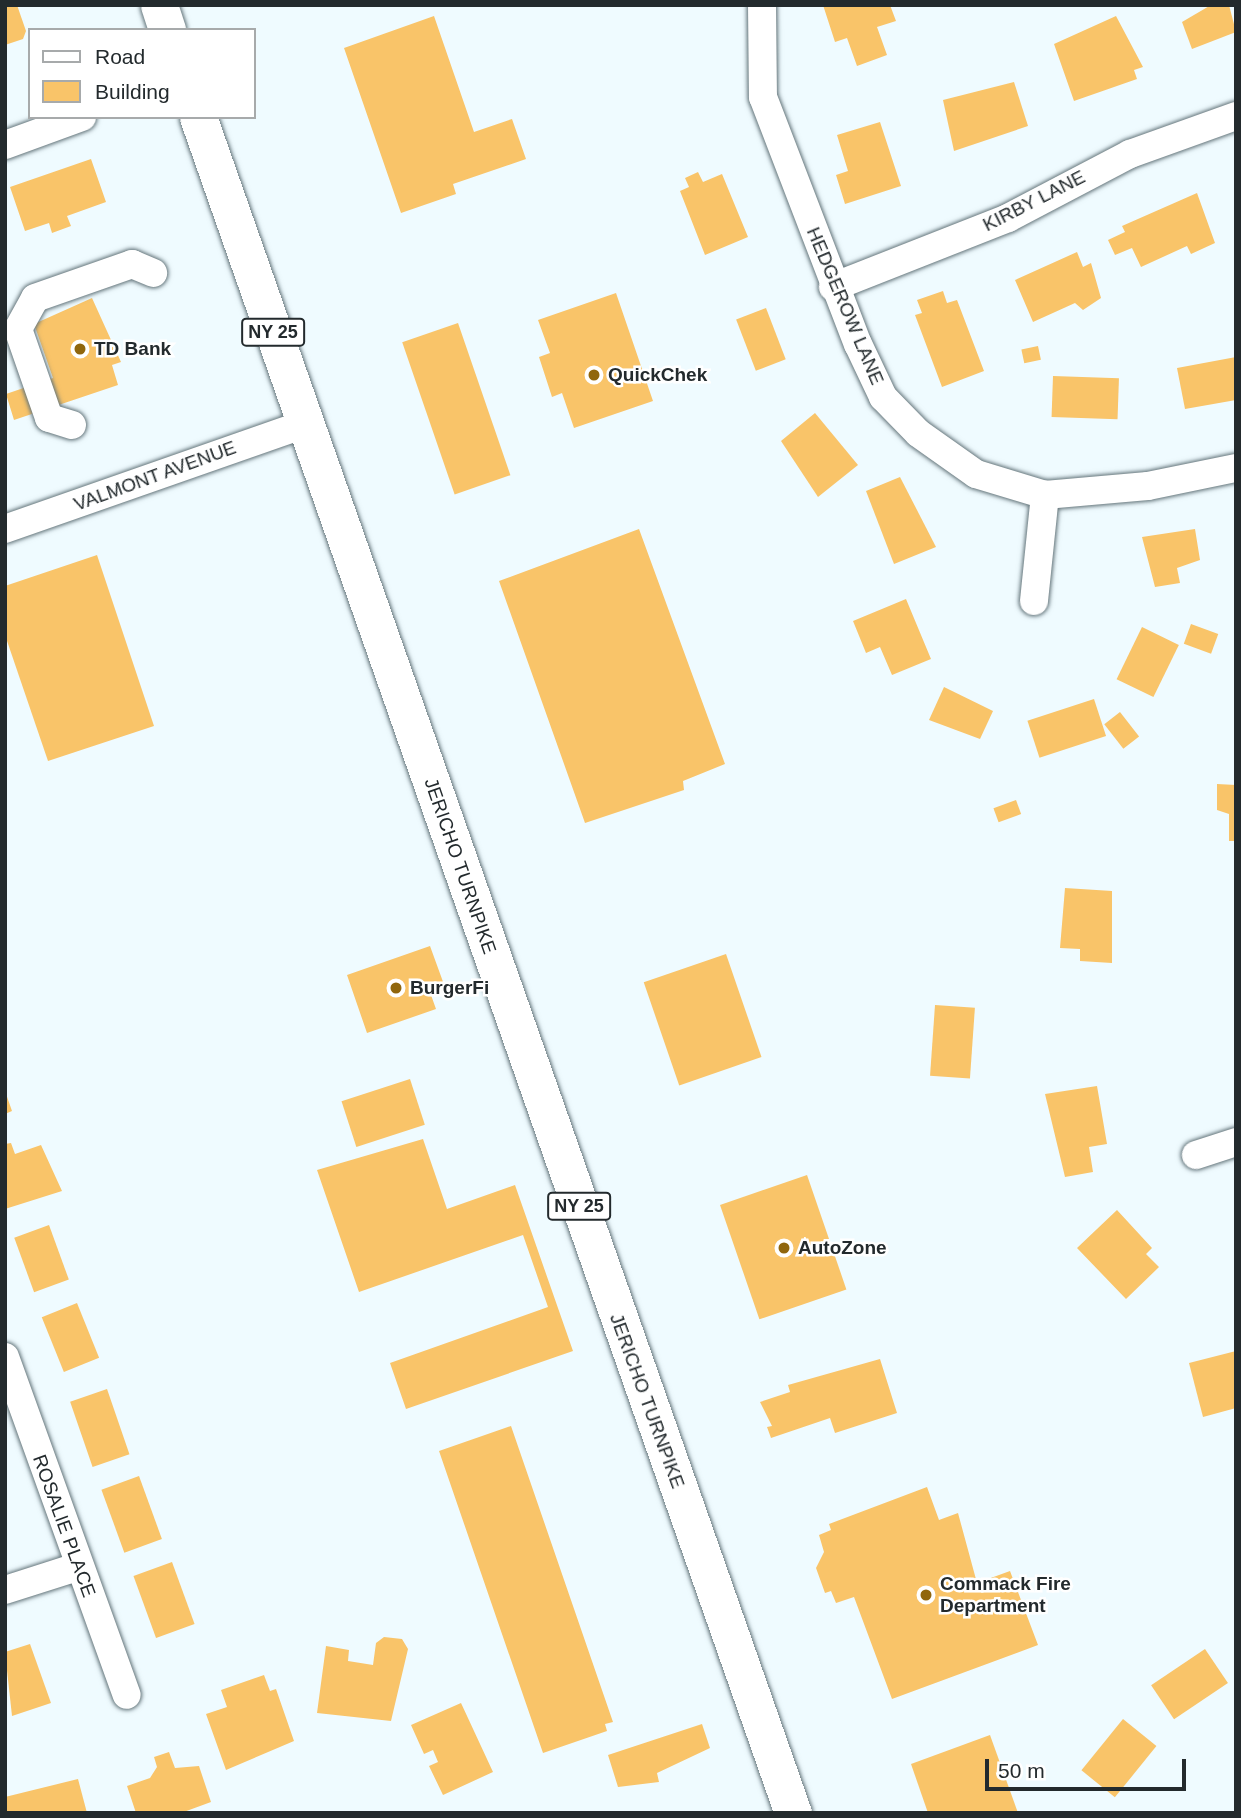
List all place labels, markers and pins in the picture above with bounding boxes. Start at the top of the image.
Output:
place label: TD Bank [94,338,171,360]
marker: TD Bank [72,341,88,357]
place label: QuickChek [608,364,707,386]
marker: QuickChek [586,367,602,383]
place label: BurgerFi [410,977,489,999]
marker: BurgerFi [388,980,404,996]
place label: AutoZone [798,1237,887,1259]
marker: AutoZone [776,1240,792,1256]
place label: Commack Fire Department [940,1573,1071,1617]
marker: Commack Fire Department [918,1587,934,1603]

